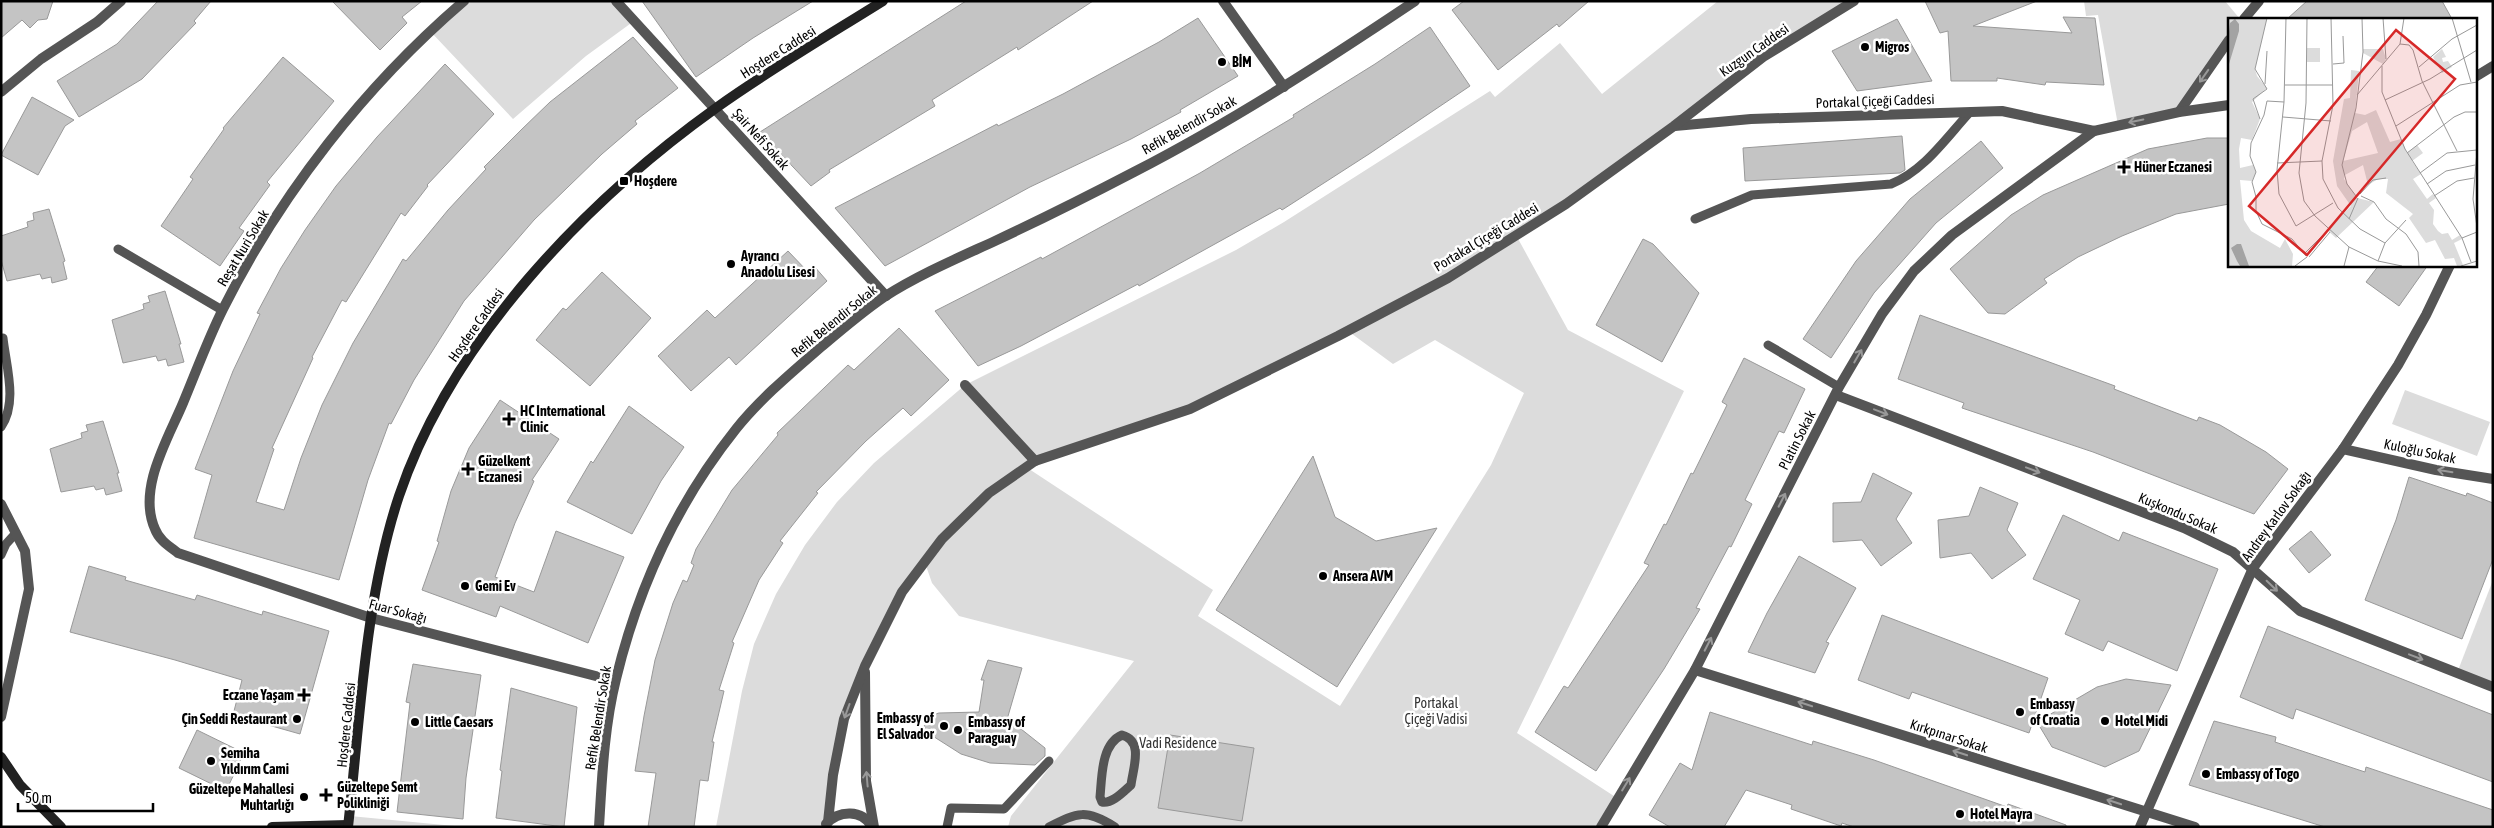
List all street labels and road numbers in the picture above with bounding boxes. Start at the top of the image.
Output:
street label: Kuzgun Caddesi [1716,20,1792,80]
street label: Hoşdere Caddesi [737,23,819,81]
street label: Portakal Çiçeği Caddesi [1815,91,1935,111]
street label: Refik Belendir Sokak [1139,92,1239,158]
street label: Şair Nefi Sokak [729,105,793,173]
street label: Portakal Çiçeği Caddesi [1431,200,1541,274]
street label: Reşat Nuri Sokak [214,207,272,289]
street label: Refik Belendir Sokak [788,282,880,360]
street label: Hoşdere Caddesi [445,285,507,365]
street label: Platin Sokak [1775,408,1819,472]
street label: Kuloğlu Sokak [2382,436,2458,466]
street label: Andrey Karlov Sokağı [2238,468,2314,564]
street label: Kuşkondu Sokak [2136,489,2220,537]
street label: Fuar Sokağı [367,596,429,626]
street label: Refik Belendir Sokak [582,665,614,771]
street label: Hoşdere Caddesi [334,682,358,768]
street label: Kırkpınar Sokak [1908,716,1990,756]

